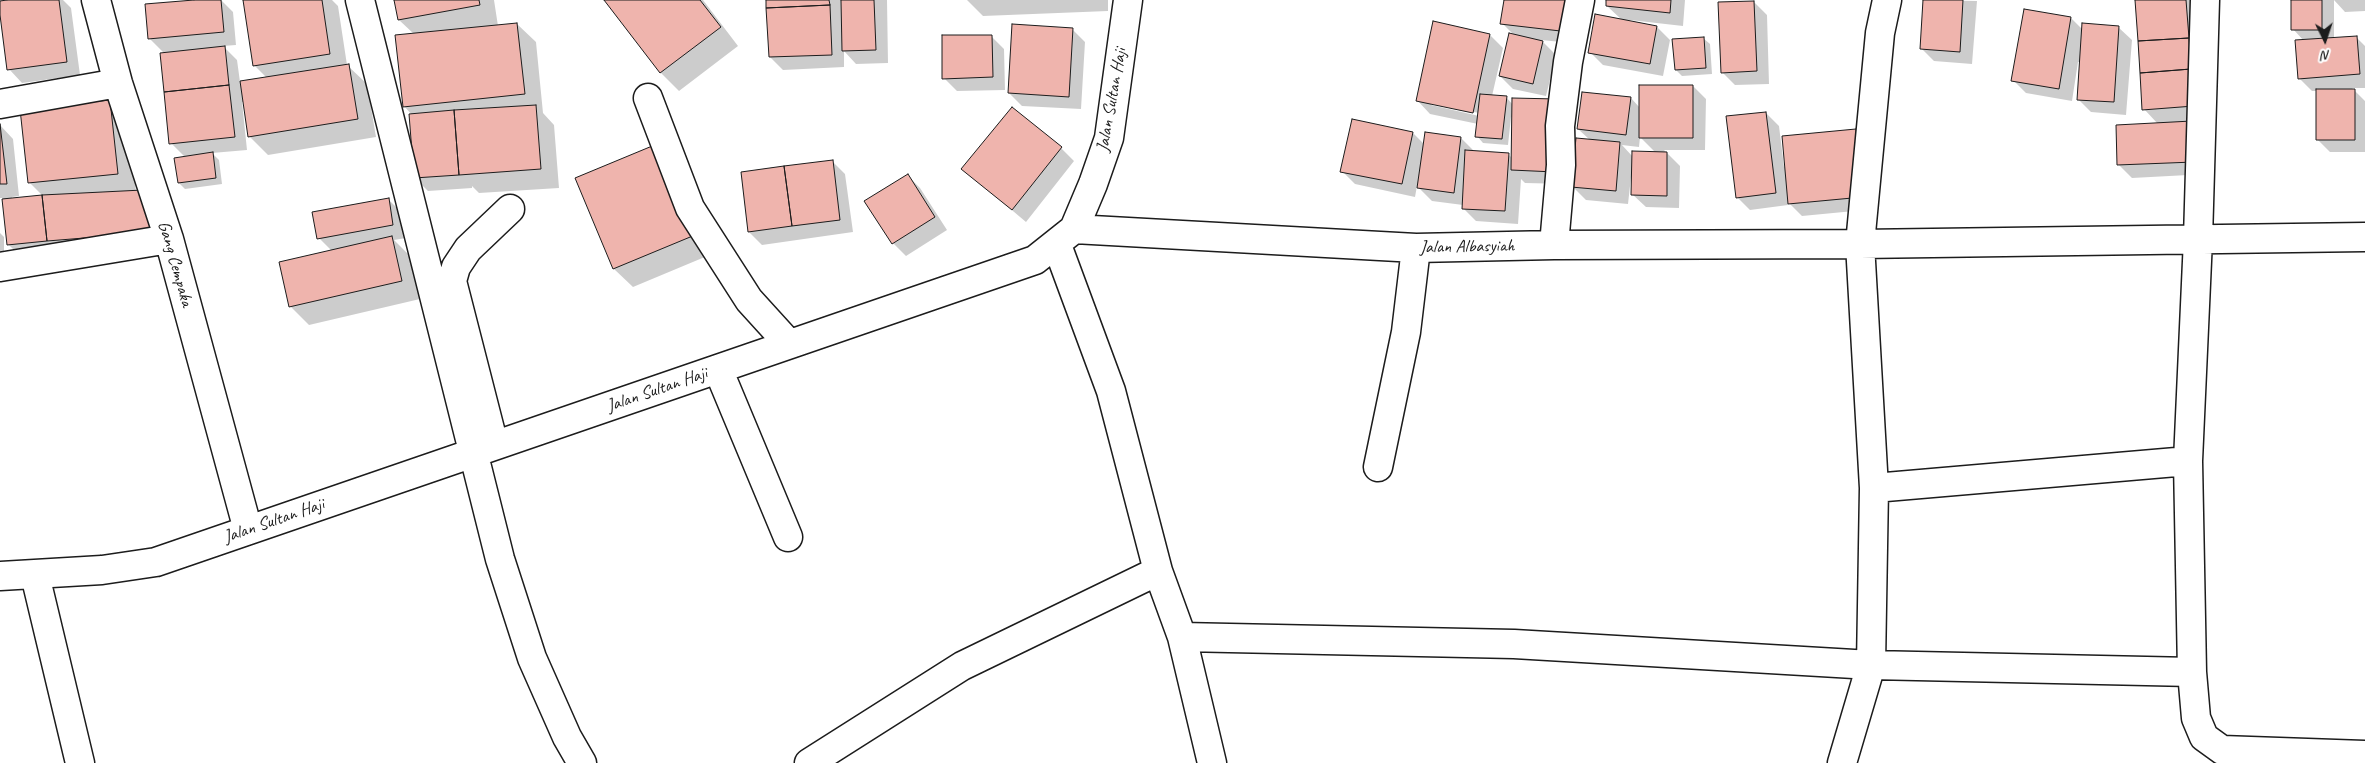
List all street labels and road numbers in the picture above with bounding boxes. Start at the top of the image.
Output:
street label: Jalan Sultan Haji [1092,46,1132,154]
street label: Gang Cempaka [153,219,197,309]
street label: Jalan Albasyiah [1419,235,1515,259]
street label: Jalan Sultan Haji [604,363,710,417]
street label: Jalan Sultan Haji [221,494,327,548]

